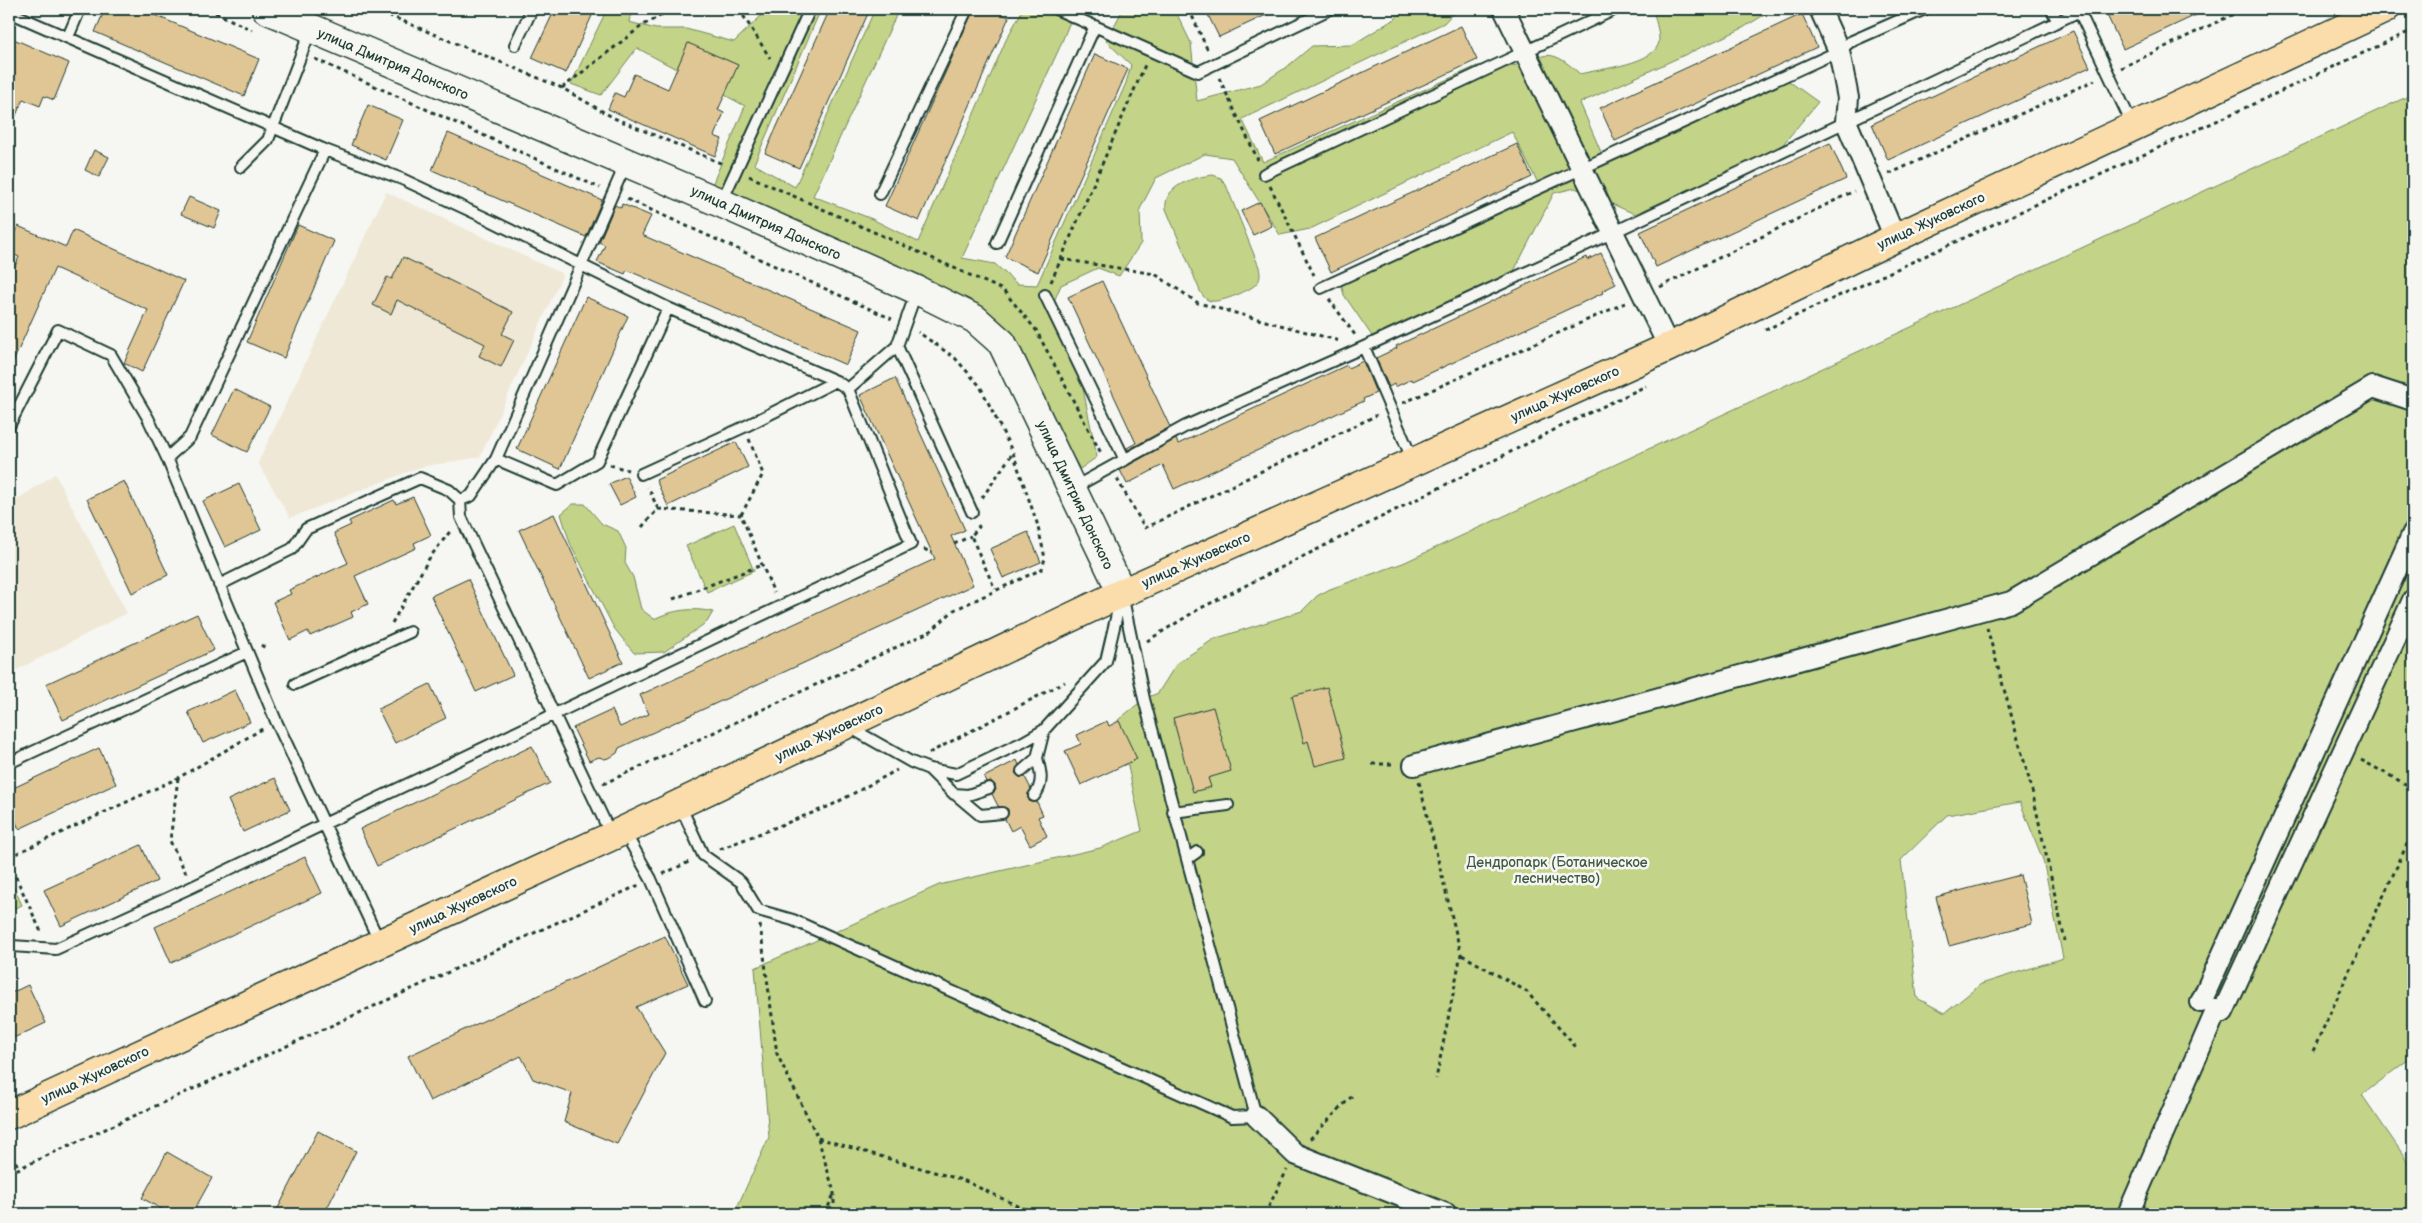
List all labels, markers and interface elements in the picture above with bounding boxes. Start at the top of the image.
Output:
street label: улица Дмитрия Донского [315,24,471,104]
street label: улица Дмитрия Донского [688,182,844,264]
street label: улица Жуковского [1874,189,1988,253]
street label: улица Жуковского [1508,362,1622,426]
street label: улица Дмитрия Донского [1033,418,1117,572]
street label: улица Жуковского [1139,528,1253,592]
street label: улица Жуковского [772,701,886,765]
park label: Дендропарк (Ботаническое лесничество) [1466,854,1648,887]
street label: улица Жуковского [406,873,520,937]
street label: улица Жуковского [38,1043,152,1107]

